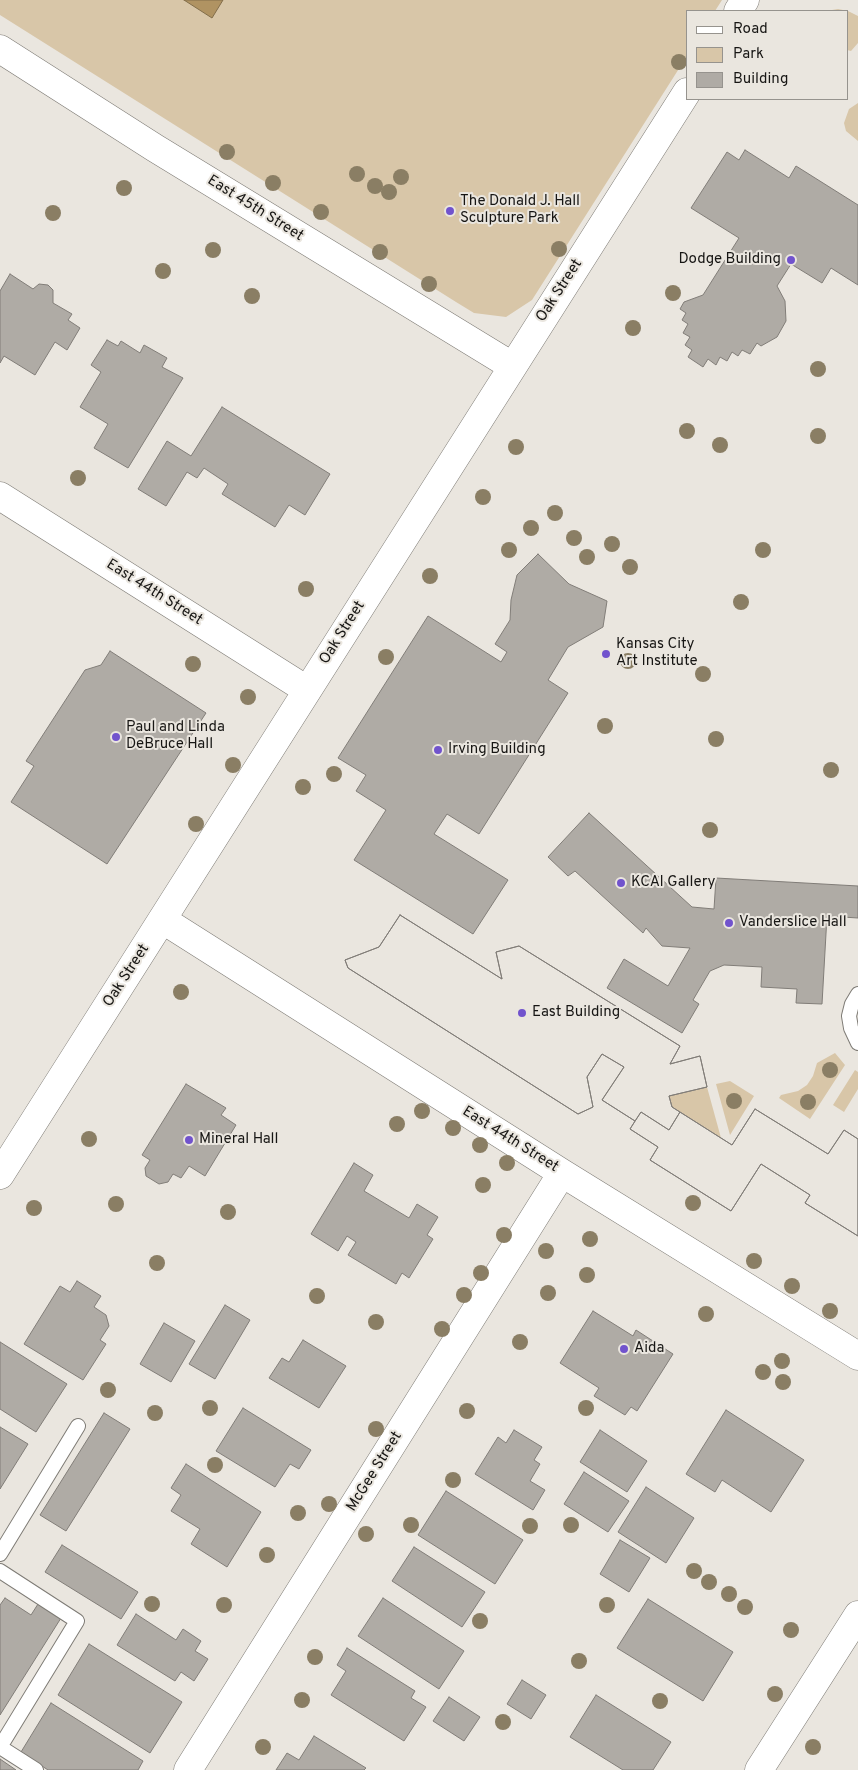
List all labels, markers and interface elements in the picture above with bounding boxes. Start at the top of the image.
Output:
legend [686,10,848,100]
text: Road [733,20,768,39]
text: Park [733,45,764,64]
text: Building [733,70,788,89]
street label: East 45th Street [204,172,306,246]
place label: The Donald J. Hall Sculpture Park [460,193,580,228]
marker: The Donald J. Hall Sculpture Park [444,205,456,217]
place label: Dodge Building [679,251,781,269]
marker: Dodge Building [785,254,797,266]
street label: Oak Street [533,256,587,326]
street label: East 44th Street [103,556,205,630]
street label: Oak Street [316,598,370,668]
place label: Kansas City Art Institute [616,636,698,671]
marker: Kansas City Art Institute [600,648,612,660]
place label: Paul and Linda DeBruce Hall [126,719,225,754]
marker: Paul and Linda DeBruce Hall [110,731,122,743]
place label: Irving Building [448,741,546,759]
marker: Irving Building [432,744,444,756]
place label: KCAI Gallery [631,874,716,892]
marker: KCAI Gallery [615,877,627,889]
place label: Vanderslice Hall [739,914,847,932]
marker: Vanderslice Hall [723,917,735,929]
street label: Oak Street [100,941,154,1011]
place label: East Building [532,1004,620,1022]
marker: East Building [516,1007,528,1019]
street label: East 44th Street [459,1103,561,1177]
place label: Mineral Hall [199,1131,278,1149]
marker: Mineral Hall [183,1134,195,1146]
place label: Aida [634,1340,664,1358]
marker: Aida [618,1343,630,1355]
street label: McGee Street [343,1429,407,1515]

